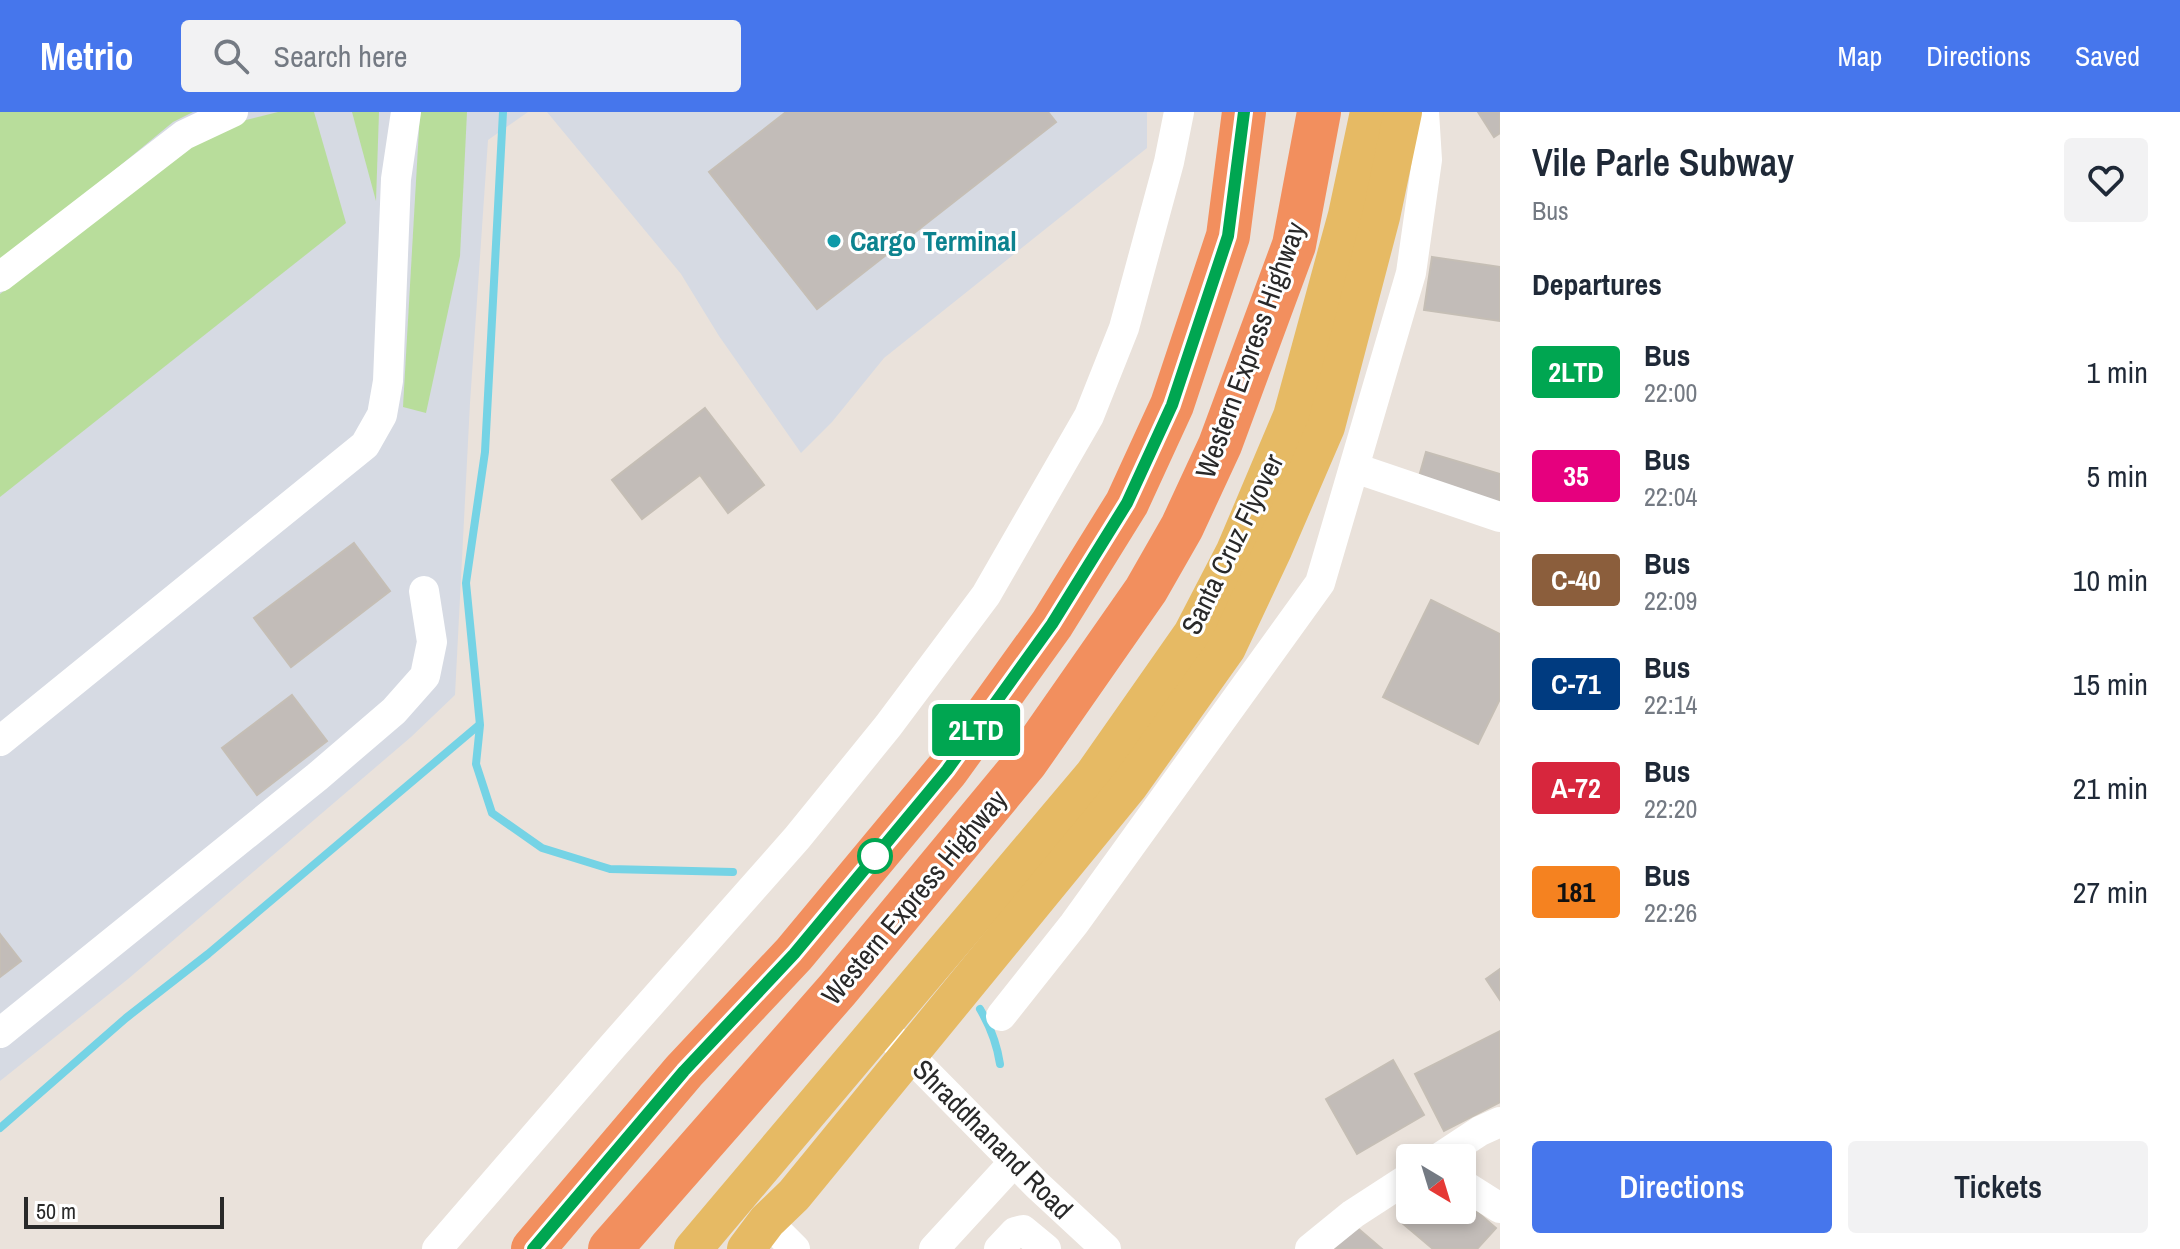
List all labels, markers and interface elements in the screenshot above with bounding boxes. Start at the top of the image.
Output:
search box [181,20,741,92]
text: Metrio [40,31,133,82]
icon: search [209,34,253,78]
text: Search here [273,36,408,76]
text: Map [1838,37,1882,75]
text: Directions [1926,37,2031,75]
text: Saved [2075,37,2140,75]
text: Vile Parle Subway [1532,137,1794,188]
button: heart [2064,138,2148,222]
text: Bus [1532,193,1569,228]
street label: Western Express Highway [1186,216,1314,483]
place label: Cargo Terminal [850,222,1017,260]
marker: Cargo Terminal [825,232,843,250]
text: Departures [1532,264,1662,304]
text: Bus [1644,335,1690,375]
text: 1 min [2086,352,2148,392]
text: 2LTD [1548,353,1604,391]
text: 22:00 [1644,375,1697,410]
text: Bus [1644,439,1690,479]
street label: Santa Cruz Flyover [1172,447,1292,641]
text: 5 min [2086,456,2148,496]
text: 35 [1563,457,1589,495]
text: 22:04 [1644,479,1697,514]
text: Bus [1644,543,1690,583]
text: 10 min [2073,560,2148,600]
text: C-40 [1551,561,1601,599]
text: 22:09 [1644,583,1697,618]
text: Bus [1644,647,1690,687]
text: 15 min [2073,664,2148,704]
text: C-71 [1551,665,1601,703]
text: 22:14 [1644,687,1697,722]
line badge: 2LTD [920,704,1032,756]
text: 2LTD [948,711,1004,749]
text: Bus [1644,751,1690,791]
text: 21 min [2073,768,2148,808]
text: A-72 [1551,769,1601,807]
street label: Western Express Highway [813,781,1016,1013]
text: 22:20 [1644,791,1697,826]
unlabelled marker [858,839,892,873]
text: Bus [1644,855,1690,895]
text: 27 min [2073,872,2148,912]
text: 181 [1557,873,1595,911]
text: 22:26 [1644,895,1697,930]
street label: Shraddhanand Road [905,1051,1081,1227]
button: Directions [1532,1141,1832,1233]
button: Tickets [1848,1141,2148,1233]
north arrow [1396,1144,1476,1224]
map controls [1396,1144,1476,1224]
scale bar [24,1193,224,1229]
text: 50 m [36,1196,76,1226]

